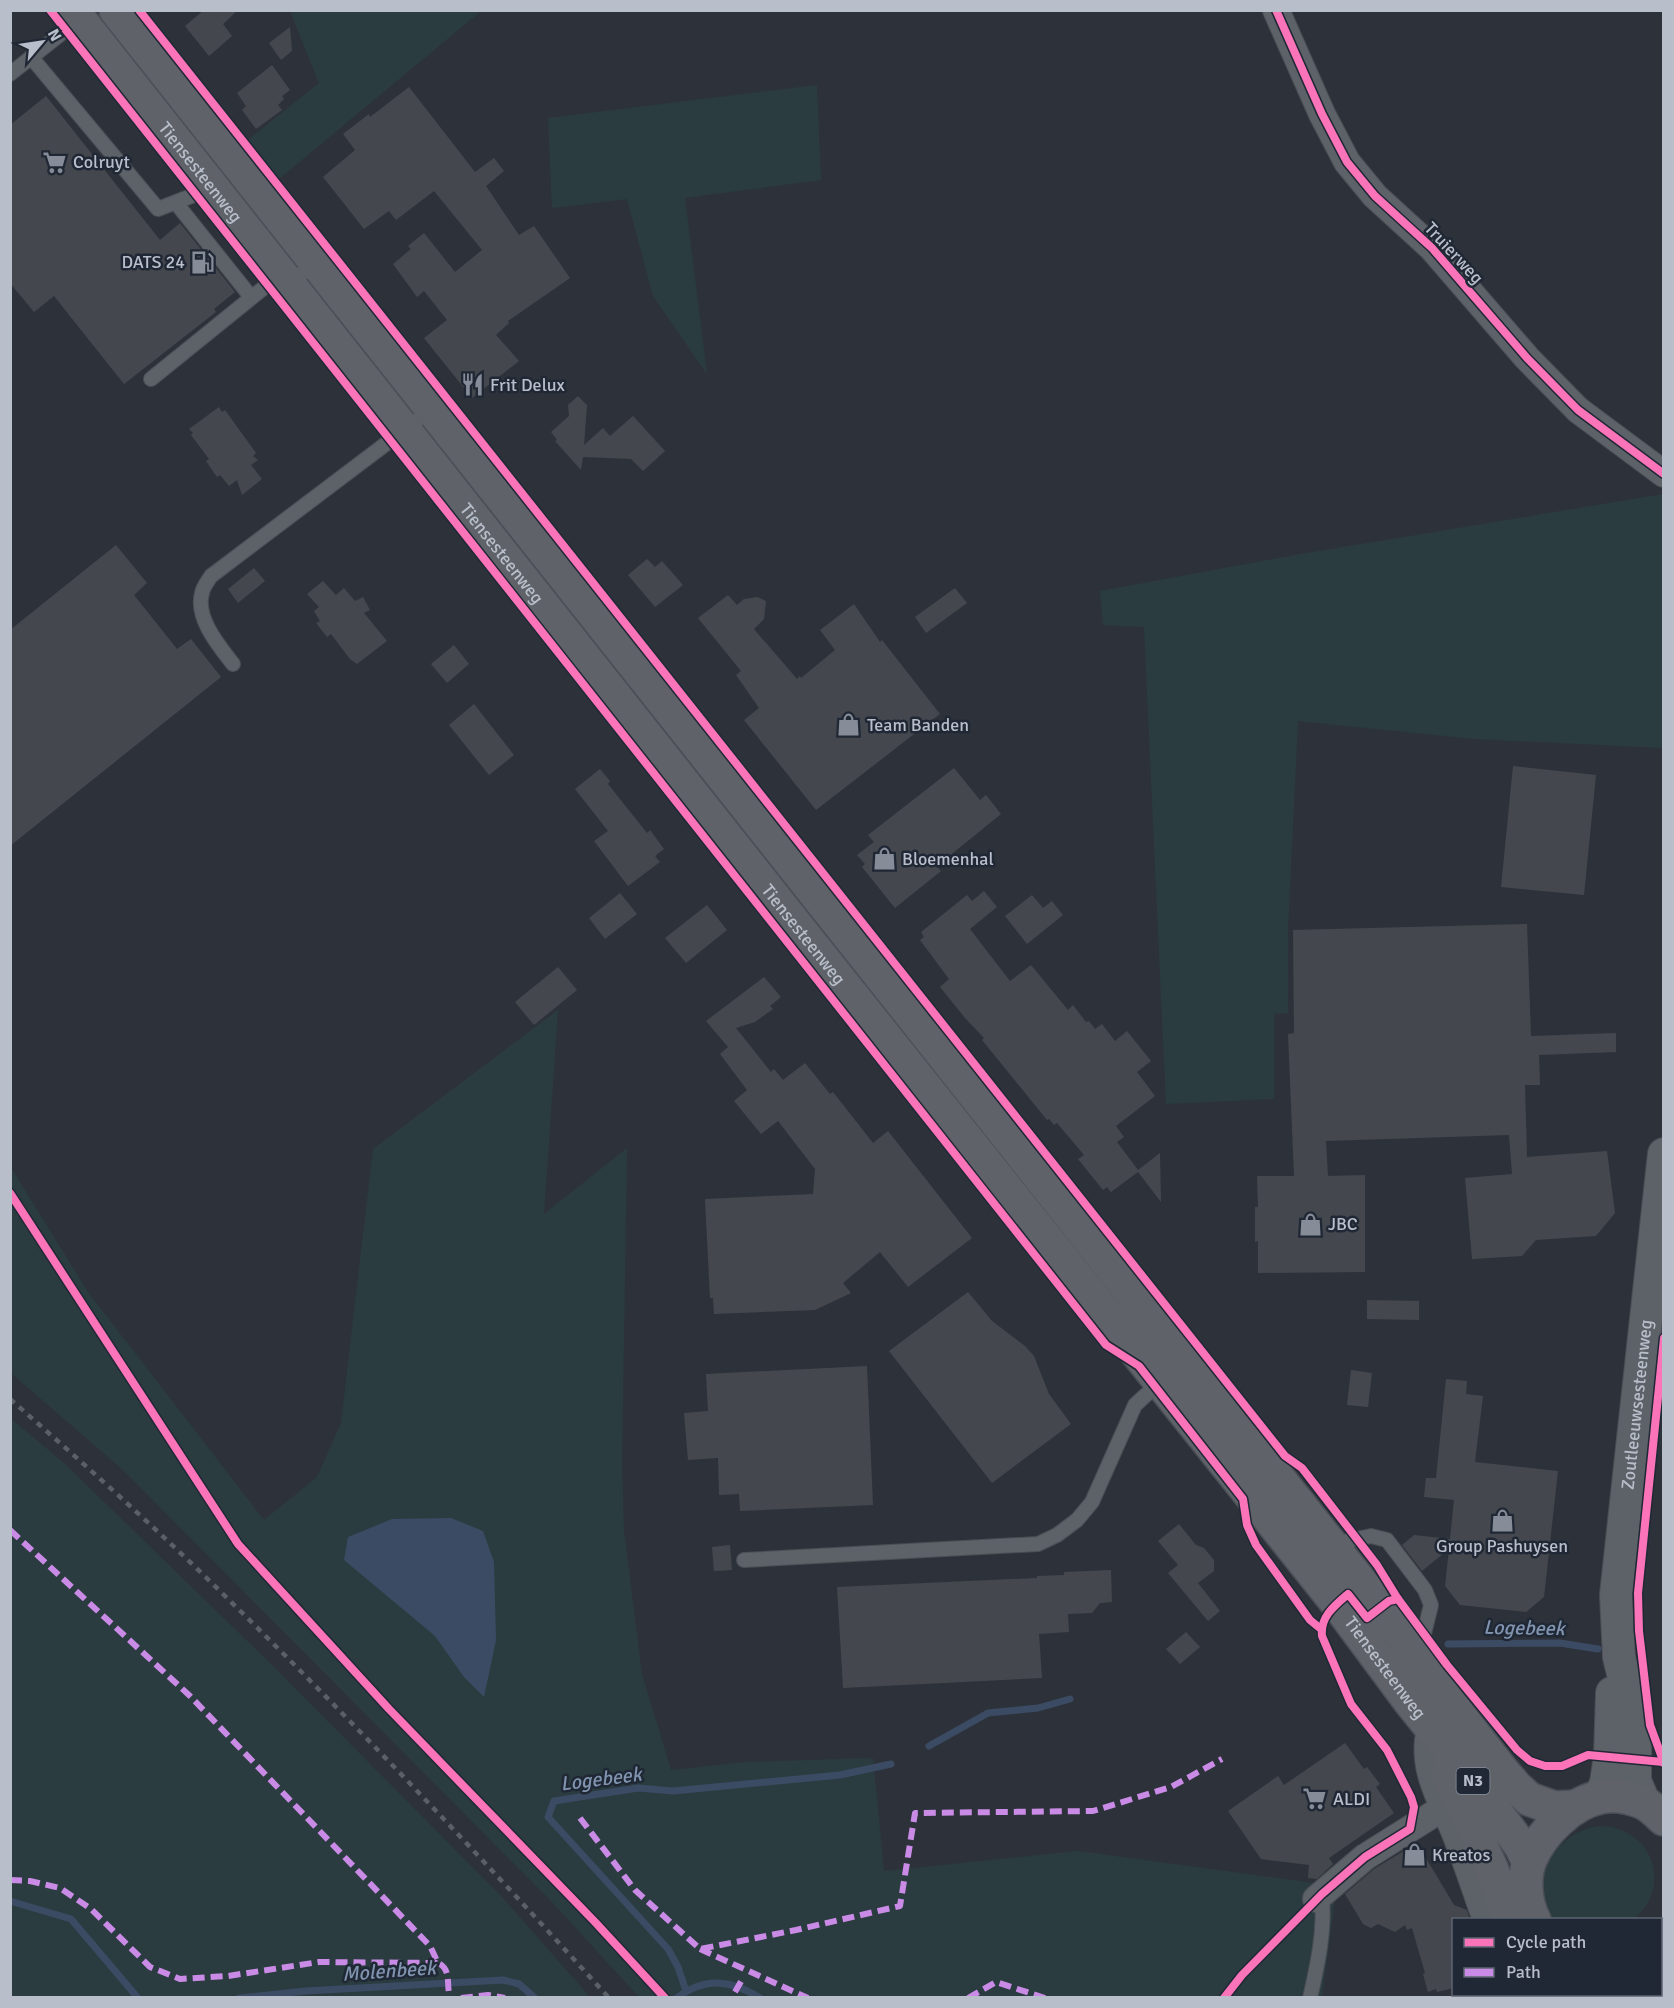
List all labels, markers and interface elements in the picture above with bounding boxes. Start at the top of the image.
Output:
north arrow [12,12,72,72]
text: N [43,25,66,45]
street label: Tiensesteenweg [154,118,247,227]
supermarket icon: Colruyt [42,149,68,175]
place label: Colruyt [73,151,130,173]
street label: Truierweg [1420,218,1488,288]
fuel station icon: DATS 24 [190,249,216,275]
place label: DATS 24 [121,251,185,273]
restaurant icon: Frit Delux [459,372,485,398]
place label: Frit Delux [490,374,566,396]
street label: Tiensesteenweg [455,499,549,608]
shop icon: Team Banden [836,712,862,738]
place label: Team Banden [867,714,969,736]
shop icon: Bloemenhal [871,846,897,872]
place label: Bloemenhal [902,848,994,870]
street label: Tiensesteenweg [757,880,850,989]
shop icon: JBC [1297,1211,1323,1237]
place label: JBC [1328,1213,1358,1235]
street label: Zoutleeuwsesteenweg [1617,1318,1657,1491]
shop icon: Group Pashuysen [1489,1507,1515,1533]
place label: Group Pashuysen [1436,1535,1568,1557]
street label: Tiensesteenweg [1340,1612,1431,1724]
water label: Logebeek [1483,1615,1567,1641]
water label: Logebeek [559,1761,645,1796]
road number: N3 [1456,1768,1490,1794]
supermarket icon: ALDI [1302,1786,1328,1812]
place label: ALDI [1333,1788,1370,1810]
shop icon: Kreatos [1401,1842,1427,1868]
place label: Kreatos [1432,1844,1490,1866]
legend [1452,1918,1662,1996]
text: Cycle path [1506,1931,1586,1953]
water label: Molenbeek [341,1955,439,1987]
text: Path [1506,1961,1541,1983]

